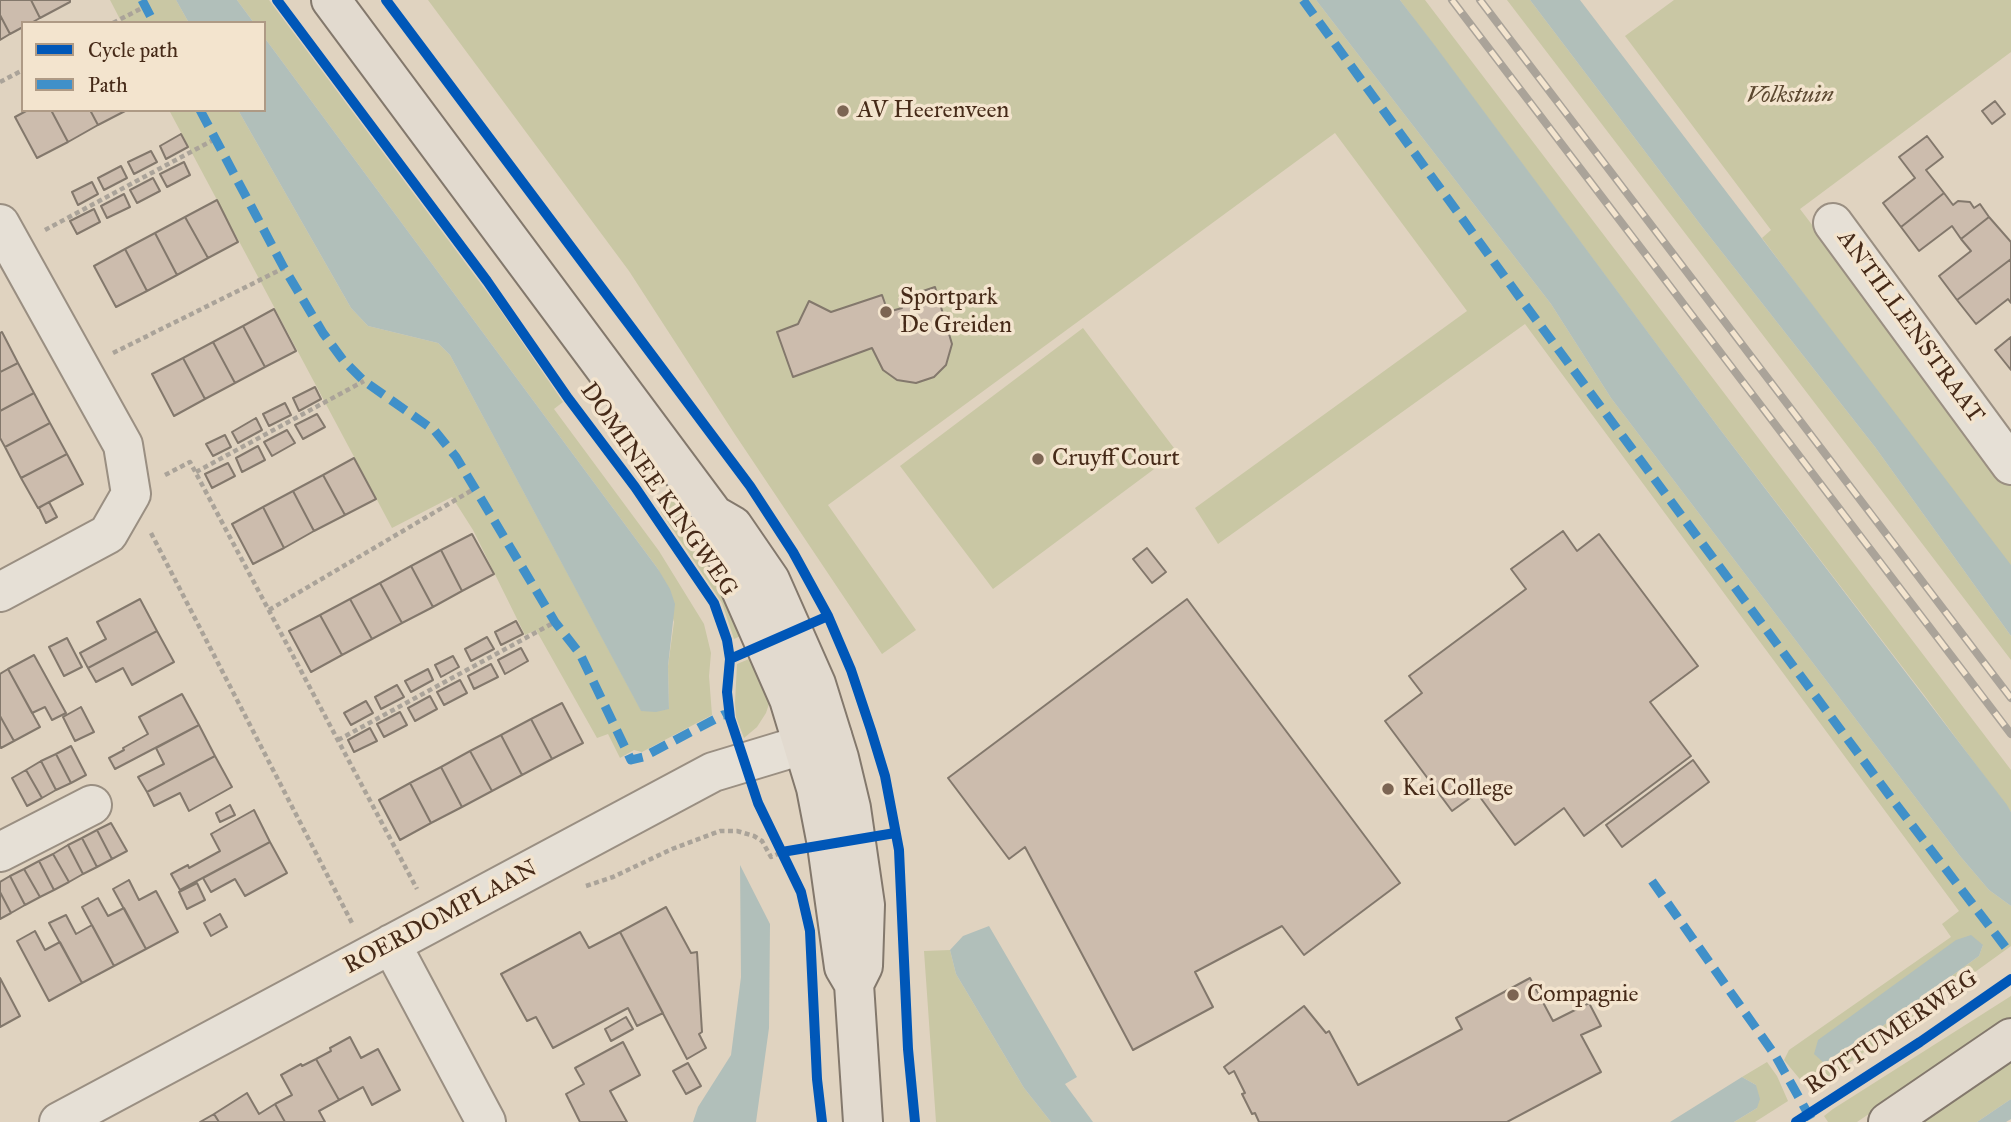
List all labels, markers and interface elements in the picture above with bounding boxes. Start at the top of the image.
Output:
legend [21,21,266,112]
text: Cycle path [88,37,178,63]
text: Path [88,72,128,98]
park label: Volkstuin [1746,82,1834,110]
place label: AV Heerenveen [857,97,1009,125]
marker: AV Heerenveen [835,103,851,119]
street label: ANTILLENSTRAAT [1830,225,1990,429]
place label: Sportpark De Greiden [900,284,1012,340]
marker: Sportpark De Greiden [878,304,894,320]
street label: DOMINEE KINGWEG [573,378,743,602]
place label: Cruyff Court [1052,445,1180,473]
marker: Cruyff Court [1030,451,1046,467]
place label: Kei College [1402,775,1513,803]
marker: Kei College [1380,781,1396,797]
street label: ROERDOMPLAAN [339,855,543,981]
street label: ROTTUMERWEG [1800,965,1984,1101]
place label: Compagnie [1527,981,1639,1009]
marker: Compagnie [1505,987,1521,1003]

